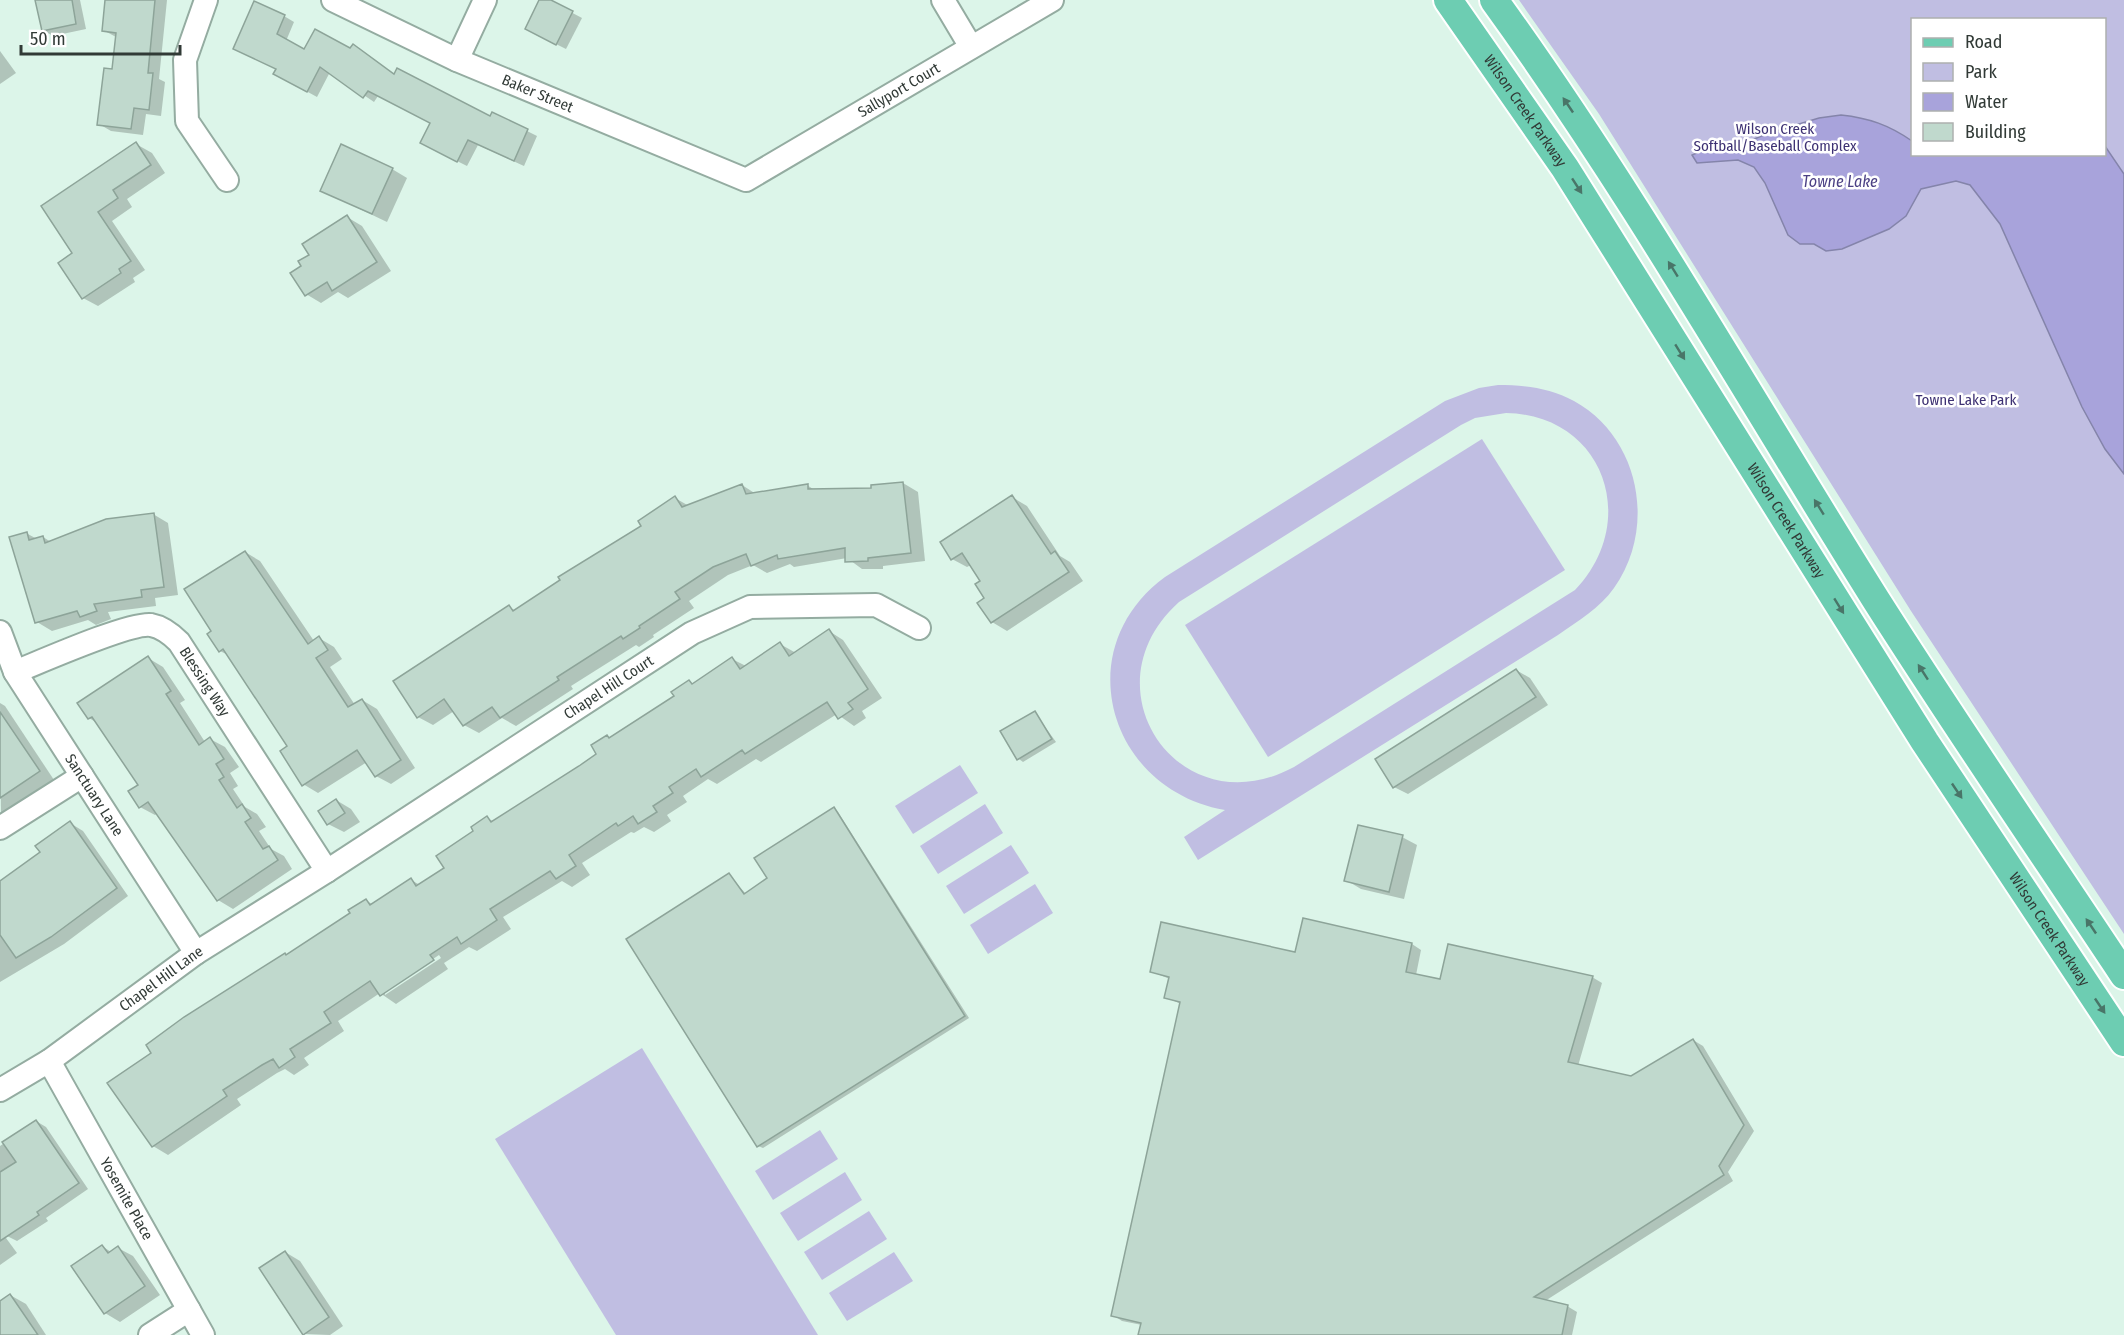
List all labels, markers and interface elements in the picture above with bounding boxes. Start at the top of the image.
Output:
scale bar [21,18,180,56]
legend [1911,18,2106,156]
text: 50 m [30,28,66,50]
text: Road [1965,31,2002,53]
street label: Wilson Creek Parkway [1480,51,1571,171]
street label: Sallyport Court [855,59,943,121]
text: Park [1965,61,1998,83]
street label: Baker Street [499,71,576,116]
text: Water [1965,91,2008,113]
one-way arrow [1562,97,1574,113]
park label: Wilson Creek Softball/Baseball Complex [1693,120,1857,155]
text: Building [1965,121,2026,143]
water label: Towne Lake [1802,172,1878,191]
one-way arrow [1571,178,1582,194]
one-way arrow [1667,261,1678,277]
one-way arrow [1674,344,1685,360]
park label: Towne Lake Park [1916,391,2017,409]
street label: Wilson Creek Parkway [1743,460,1829,582]
one-way arrow [1814,499,1825,515]
one-way arrow [1834,598,1845,614]
street label: Blessing Way [176,644,234,720]
street label: Chapel Hill Court [560,652,657,723]
one-way arrow [1918,664,1929,680]
street label: Sanctuary Lane [61,751,127,839]
one-way arrow [1952,783,1963,799]
street label: Wilson Creek Parkway [2005,869,2094,990]
one-way arrow [2086,918,2097,934]
street label: Chapel Hill Lane [116,942,206,1015]
one-way arrow [2094,998,2105,1014]
street label: Yosemite Place [96,1154,157,1243]

